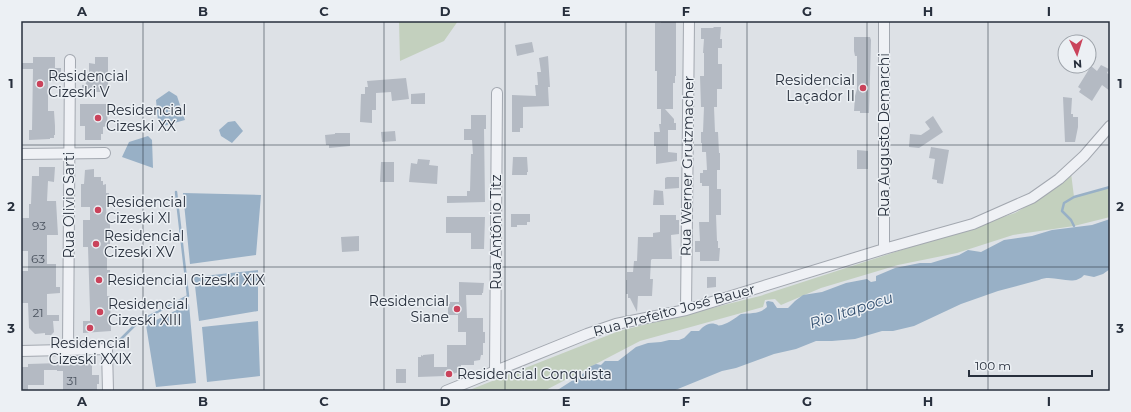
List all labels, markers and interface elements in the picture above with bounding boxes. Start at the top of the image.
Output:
text: A [76,3,88,19]
text: B [198,3,208,19]
text: C [319,3,329,19]
text: D [440,3,451,19]
text: E [562,3,571,19]
text: F [682,3,690,19]
text: G [802,3,812,19]
text: H [923,3,933,19]
text: I [1047,3,1051,19]
north arrow [1057,34,1097,74]
street label: Rua Augusto Demarchi [875,53,893,217]
text: N [1073,57,1083,71]
place label: Residencial Cizeski V [48,67,128,101]
place label: Residencial Laçador II [775,71,855,105]
text: 1 [8,75,14,91]
street label: Rua Werner Grutzmacher [676,75,698,256]
text: 1 [1117,75,1123,91]
marker: Residencial Cizeski V [35,79,45,89]
marker: Residencial Laçador II [858,83,868,93]
place label: Residencial Cizeski XX [106,101,186,135]
marker: Residencial Cizeski XX [93,113,103,123]
street label: Rua Olivio Sarti [60,152,78,258]
street label: Rua Antônio Titz [487,174,505,290]
place label: Residencial Cizeski XI [106,193,186,227]
text: 2 [7,198,15,214]
text: 2 [1116,198,1124,214]
marker: Residencial Cizeski XI [93,205,103,215]
house number: 93 [32,218,46,233]
place label: Residencial Cizeski XV [104,227,184,261]
marker: Residencial Cizeski XV [91,239,101,249]
house number: 63 [31,251,45,266]
place label: Residencial Cizeski XIX [107,271,265,289]
marker: Residencial Cizeski XIX [94,275,104,285]
street label: Rua Prefeito José Bauer [591,280,757,340]
water label: Rio Itapocu [807,288,895,332]
place label: Residencial Siane [369,292,449,326]
place label: Residencial Cizeski XIII [108,295,188,329]
marker: Residencial Siane [452,304,462,314]
house number: 21 [32,305,44,320]
marker: Residencial Cizeski XIII [95,307,105,317]
text: 3 [6,320,15,336]
text: 3 [1115,320,1124,336]
marker: Residencial Cizeski XXIX [85,323,95,333]
place label: Residencial Cizeski XXIX [49,334,131,368]
scale bar [969,352,1092,378]
text: 100 m [975,358,1011,373]
place label: Residencial Conquista [457,365,612,383]
marker: Residencial Conquista [444,369,454,379]
house number: 31 [66,373,78,388]
text: A [76,393,88,409]
text: B [198,393,208,409]
text: C [319,393,329,409]
text: D [440,393,451,409]
text: E [562,393,571,409]
text: F [682,393,690,409]
text: G [802,393,812,409]
text: H [923,393,933,409]
text: I [1047,393,1051,409]

